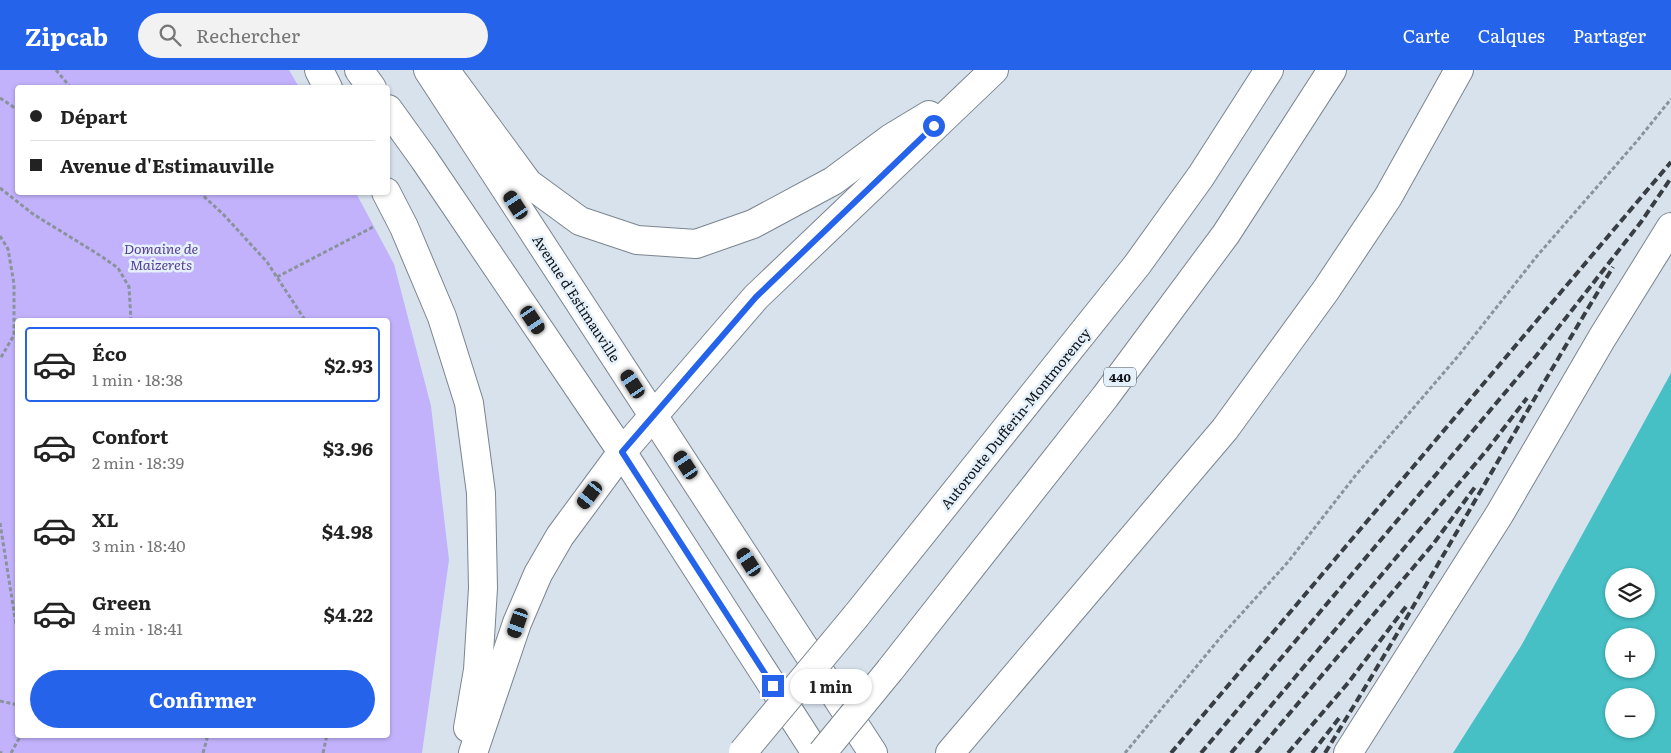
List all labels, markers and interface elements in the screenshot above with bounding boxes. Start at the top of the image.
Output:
search box [138,13,488,58]
text: Zipcab [25,18,108,53]
icon: search [156,21,184,49]
text: Rechercher [196,21,300,49]
text: Carte [1403,22,1450,49]
text: Calques [1478,22,1545,49]
text: Partager [1573,22,1646,49]
text: Départ [60,102,127,130]
route start [923,115,945,137]
text: Avenue d'Estimauville [60,151,274,179]
car [501,188,530,222]
street label: Avenue d'Estimauville [528,231,626,365]
park label: Domaine de Maizerets [124,238,199,274]
car [518,303,547,337]
street label: Autoroute Dufferin-Montmorency [935,322,1095,513]
text: Éco [92,339,127,367]
icon: car [32,342,77,387]
text: $2.93 [324,351,373,379]
text: 1 min · 18:38 [92,367,183,391]
car [618,367,647,401]
road number: 440 [1104,368,1136,386]
text: Confort [92,422,168,450]
icon: car [32,425,77,470]
text: $3.96 [323,434,373,462]
car [671,448,700,482]
text: 2 min · 18:39 [92,450,184,474]
car [574,479,605,511]
text: XL [92,505,119,533]
icon: car [32,508,77,553]
text: $4.98 [322,517,373,545]
text: 3 min · 18:40 [92,533,185,557]
car [734,545,763,579]
map controls [1605,568,1655,738]
button: layers [1605,568,1655,618]
text: Green [92,588,151,616]
icon: car [32,591,77,636]
text: $4.22 [324,600,373,628]
car [506,606,529,640]
text: 4 min · 18:41 [92,616,183,640]
button: + [1605,628,1655,678]
callout: 1 min [790,668,873,704]
button: Confirmer [30,670,375,728]
text: 1 min [810,674,852,698]
route end [762,675,784,697]
button: − [1605,688,1655,738]

